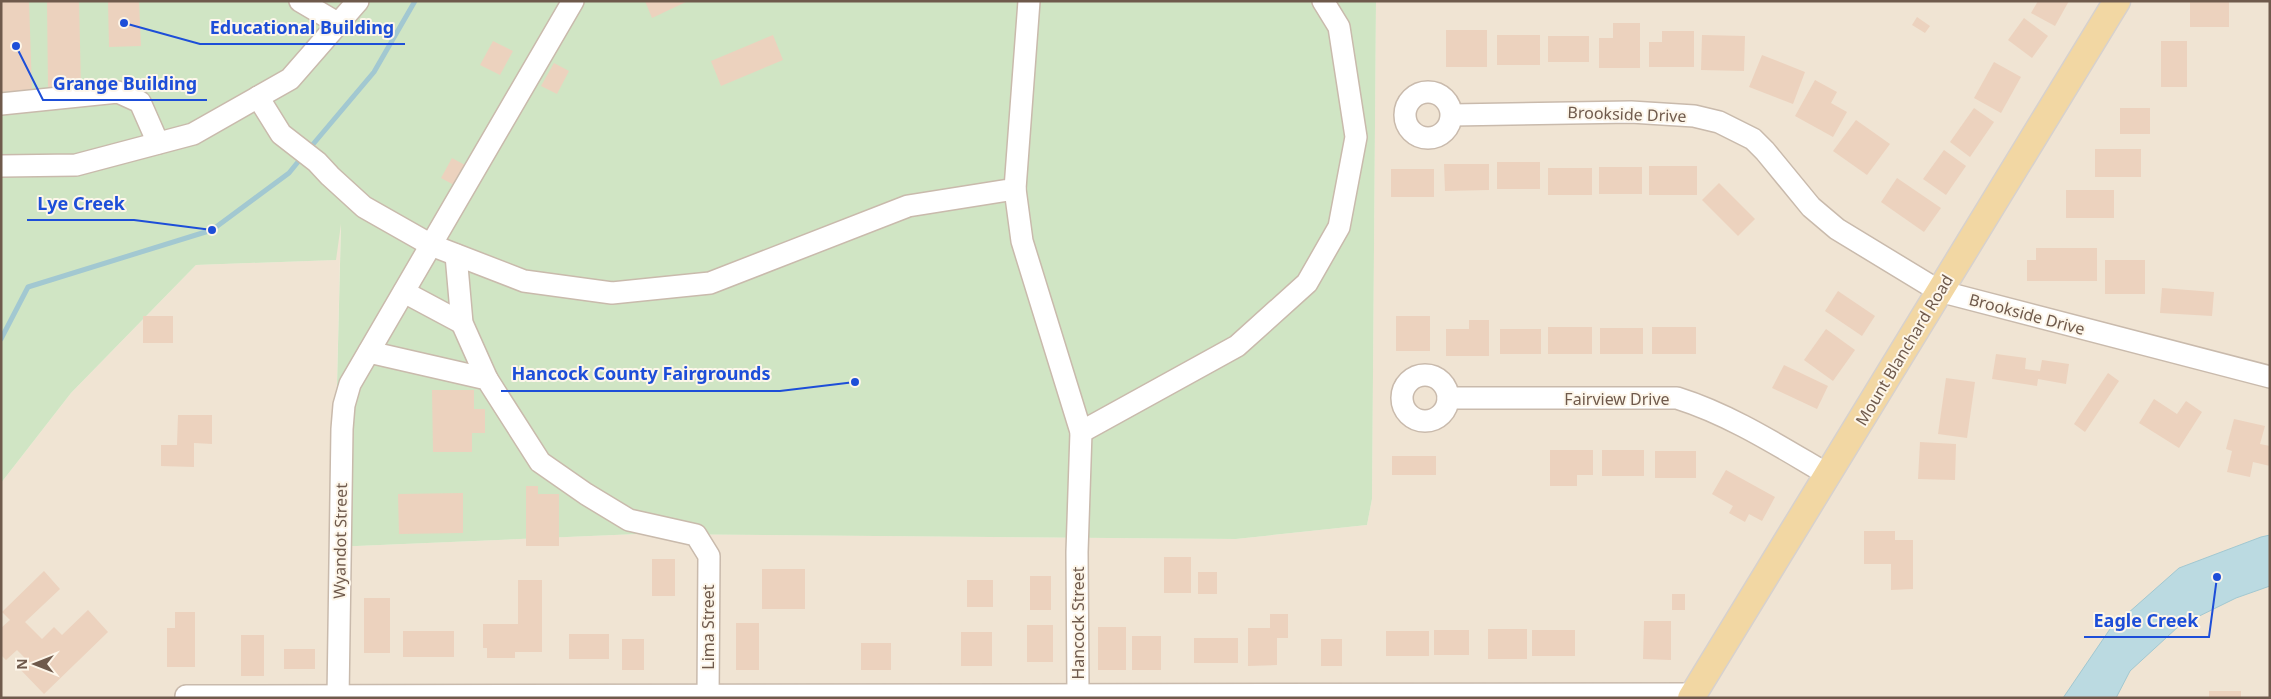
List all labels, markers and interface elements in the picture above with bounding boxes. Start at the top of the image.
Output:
callout: Educational Building [200,11,405,44]
text: Educational Building [210,15,394,39]
callout: Grange Building [43,67,207,100]
text: Grange Building [53,71,197,95]
street label: Brookside Drive [1567,101,1687,127]
callout: Lye Creek [27,187,134,220]
text: Lye Creek [37,191,126,215]
street label: Mount Blanchard Road [1850,270,1958,430]
street label: Brookside Drive [1967,288,2087,340]
callout: Hancock County Fairgrounds [501,358,780,391]
text: Hancock County Fairgrounds [512,361,770,385]
street label: Fairview Drive [1564,388,1670,410]
street label: Wyandot Street [328,483,352,599]
street label: Hancock Street [1067,566,1089,680]
street label: Lima Street [697,584,719,670]
callout: Eagle Creek [2084,604,2209,637]
text: Eagle Creek [2094,608,2199,632]
north arrow [10,639,60,689]
text: N [12,658,31,670]

